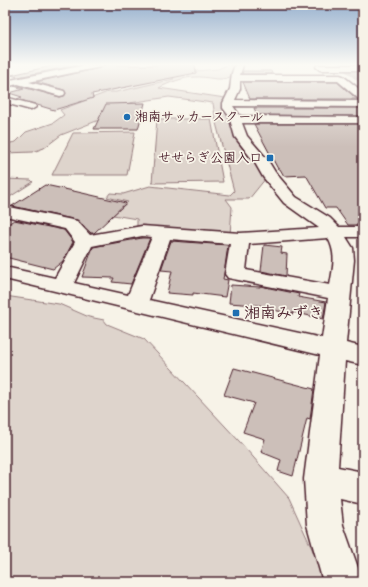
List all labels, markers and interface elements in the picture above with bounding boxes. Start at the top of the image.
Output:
place label: 湘南サッカースクール [135,109,264,125]
marker: 湘南サッカースクール [122,112,132,122]
place label: せせらぎ公園入口 [158,150,262,166]
marker: せせらぎ公園入口 [265,153,275,163]
place label: 湘南みずき [244,303,324,323]
marker: 湘南みずき [231,308,241,318]

